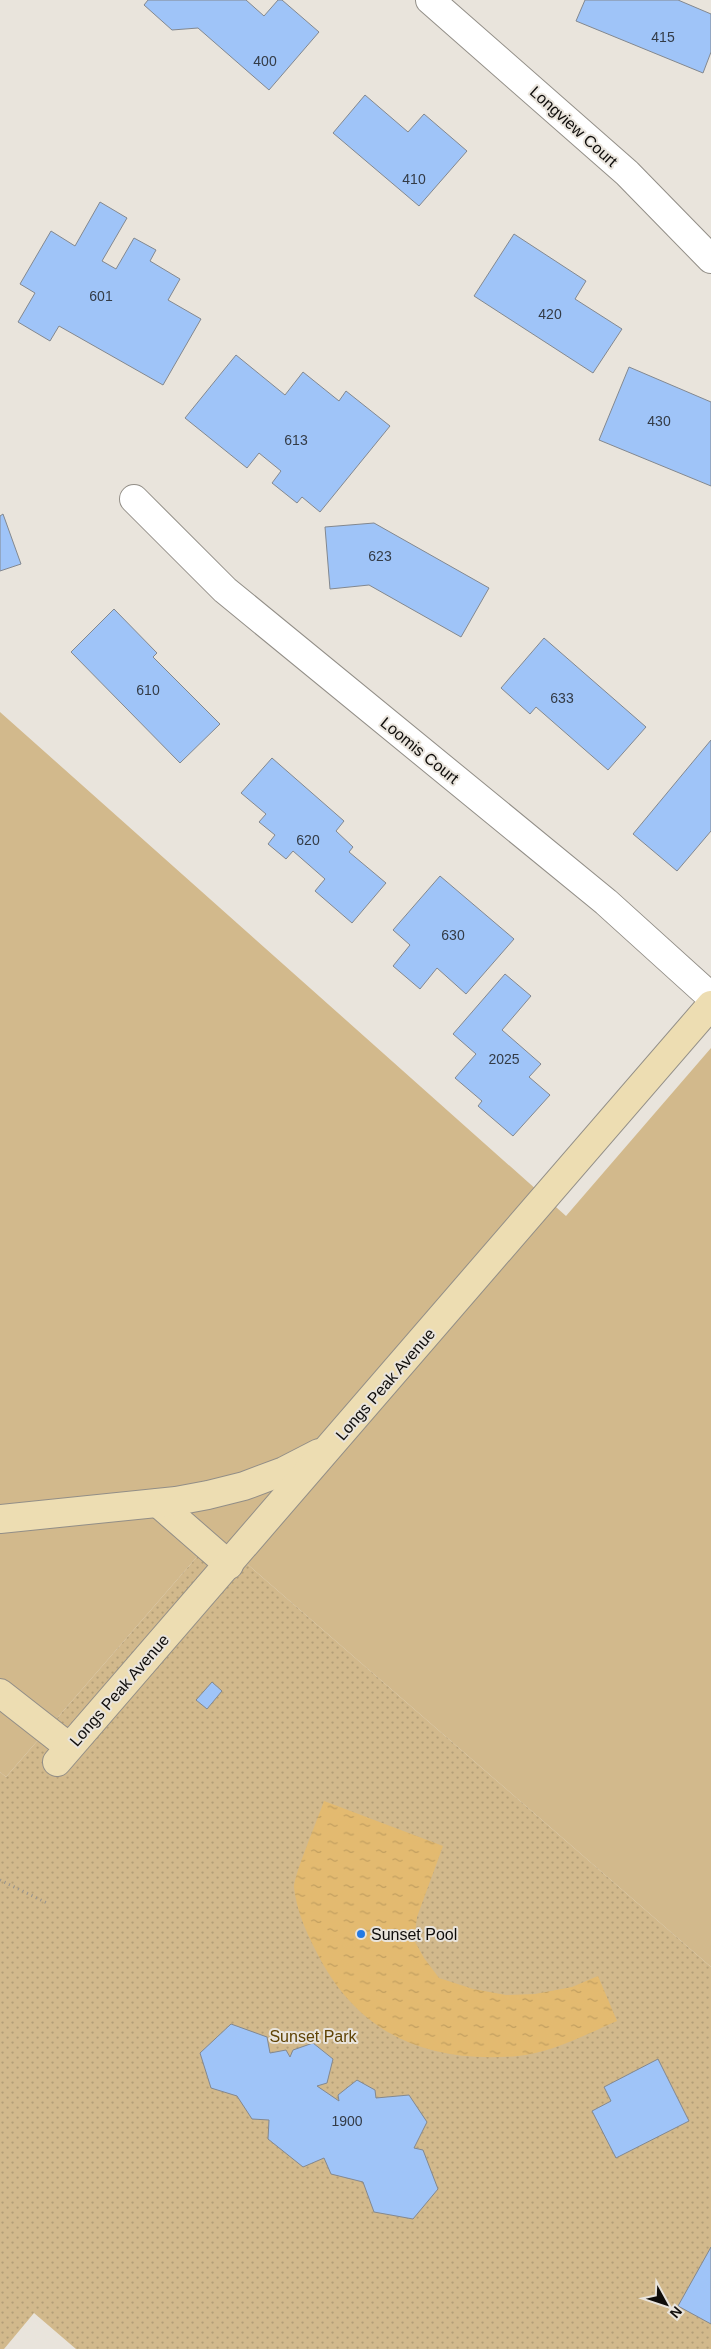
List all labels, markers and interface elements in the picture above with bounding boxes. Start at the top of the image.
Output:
house number: 415 [651,29,675,45]
house number: 400 [253,53,277,69]
street label: Longview Court [527,83,621,170]
house number: 410 [402,171,426,187]
house number: 601 [89,288,113,304]
house number: 420 [538,306,562,322]
house number: 430 [647,413,671,429]
house number: 613 [284,432,308,448]
house number: 623 [368,548,392,564]
house number: 610 [136,682,160,698]
house number: 633 [550,690,574,706]
street label: Loomis Court [377,714,462,787]
house number: 620 [296,832,320,848]
house number: 630 [441,927,465,943]
house number: 2025 [488,1051,520,1067]
street label: Longs Peak Avenue [332,1325,438,1444]
street label: Longs Peak Avenue [66,1631,172,1750]
place label: Sunset Pool [371,1926,457,1943]
marker: Sunset Pool [355,1928,367,1940]
park label: Sunset Park [269,2028,358,2045]
house number: 1900 [331,2113,363,2129]
north arrow [641,2279,691,2329]
text: N [667,2303,685,2321]

